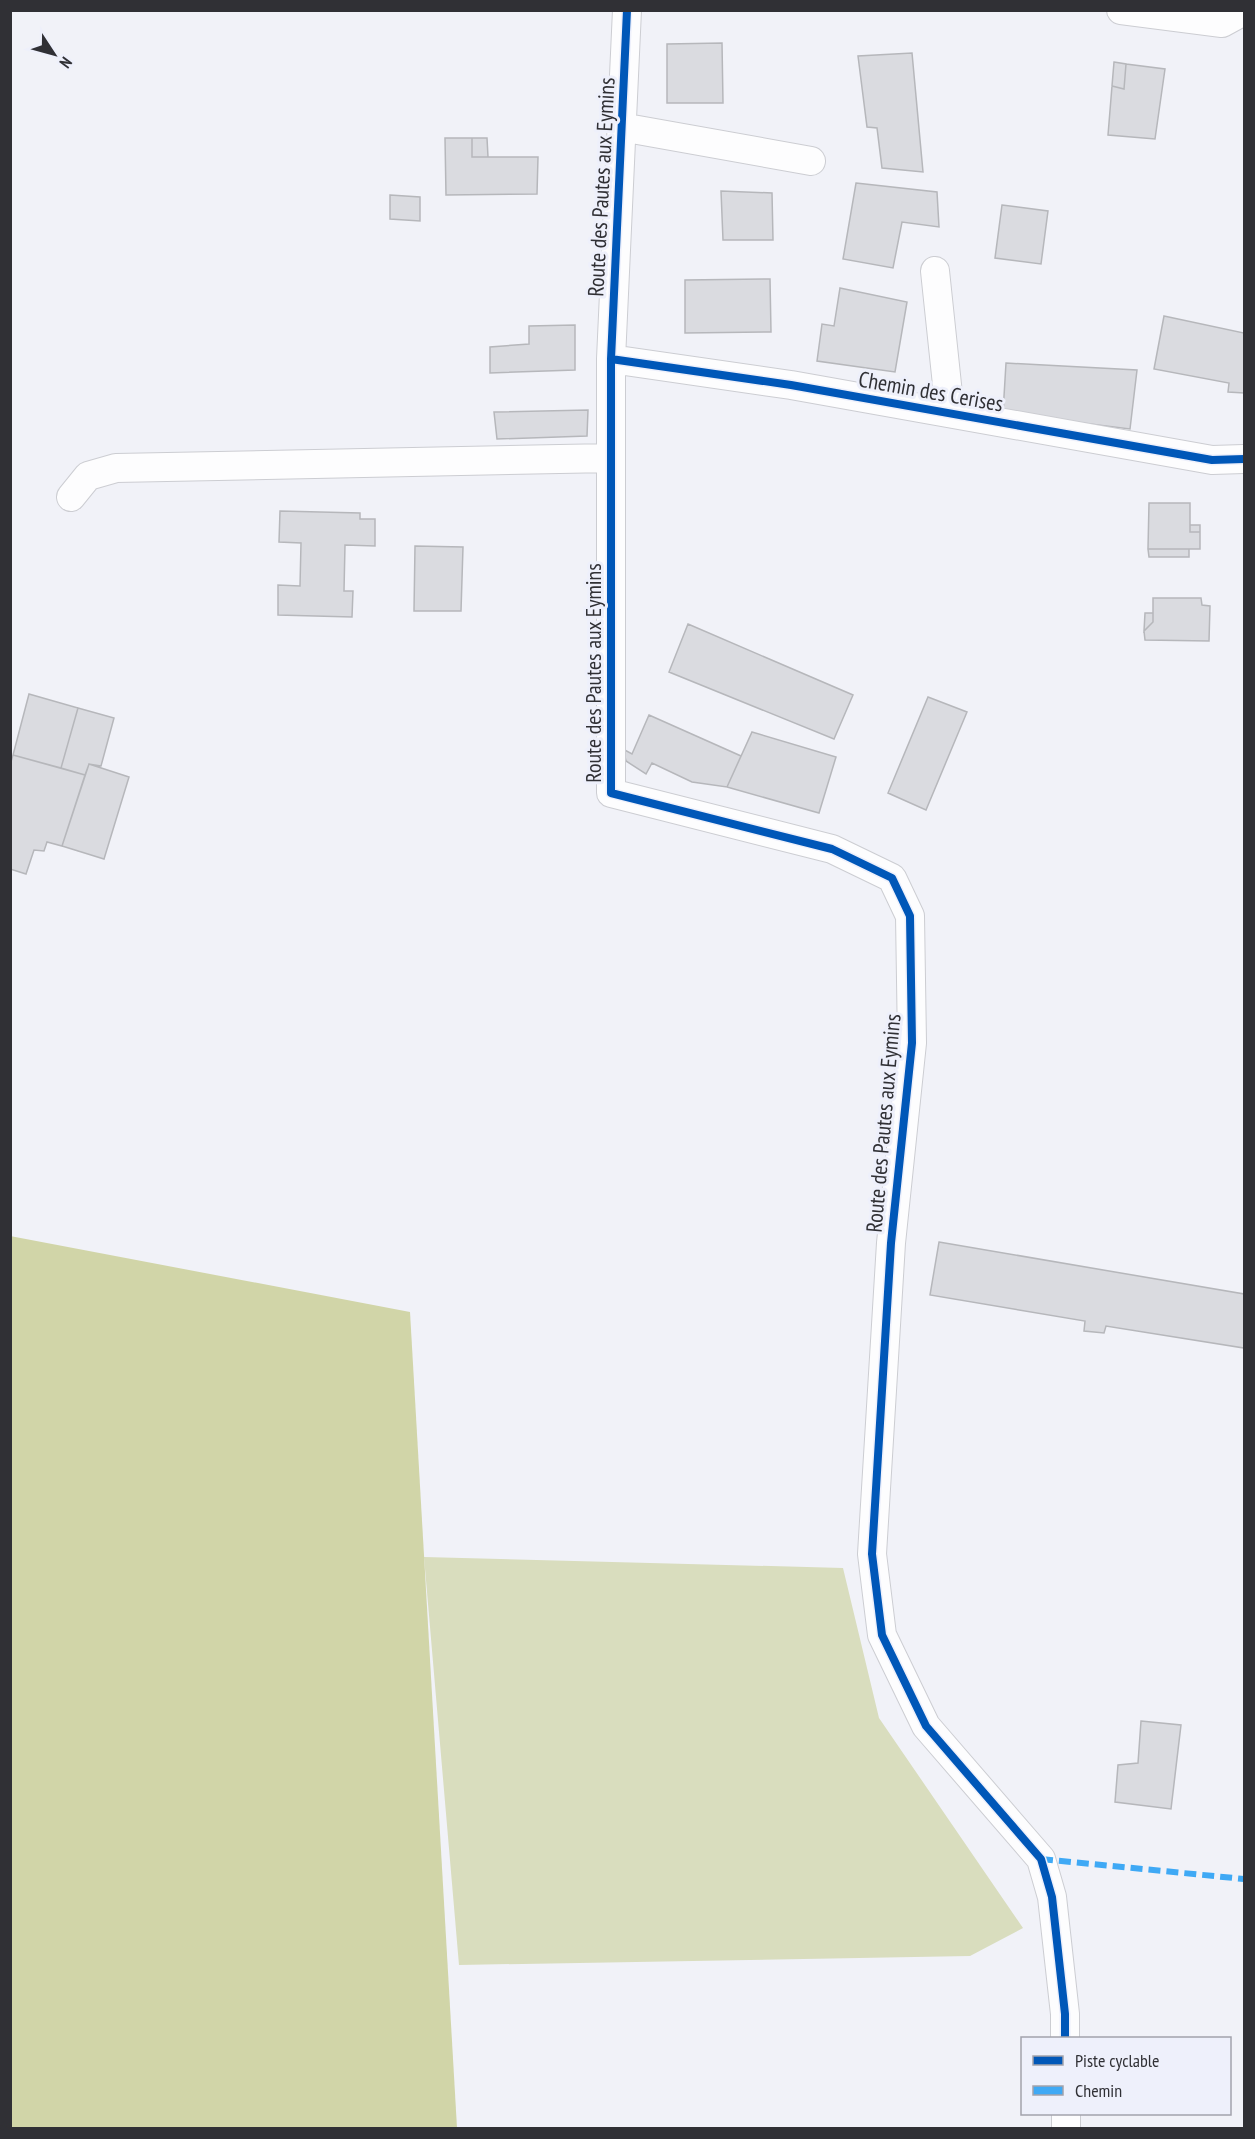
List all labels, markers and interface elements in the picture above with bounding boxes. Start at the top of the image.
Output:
north arrow [24,24,84,84]
text: N [56,53,77,72]
street label: Route des Pautes aux Eymins [581,77,621,297]
street label: Chemin des Cerises [857,365,1005,417]
street label: Route des Pautes aux Eymins [579,563,607,783]
street label: Route des Pautes aux Eymins [859,1013,907,1233]
legend [1021,2037,1231,2115]
text: Piste cyclable [1075,2049,1159,2072]
text: Chemin [1075,2079,1122,2102]

